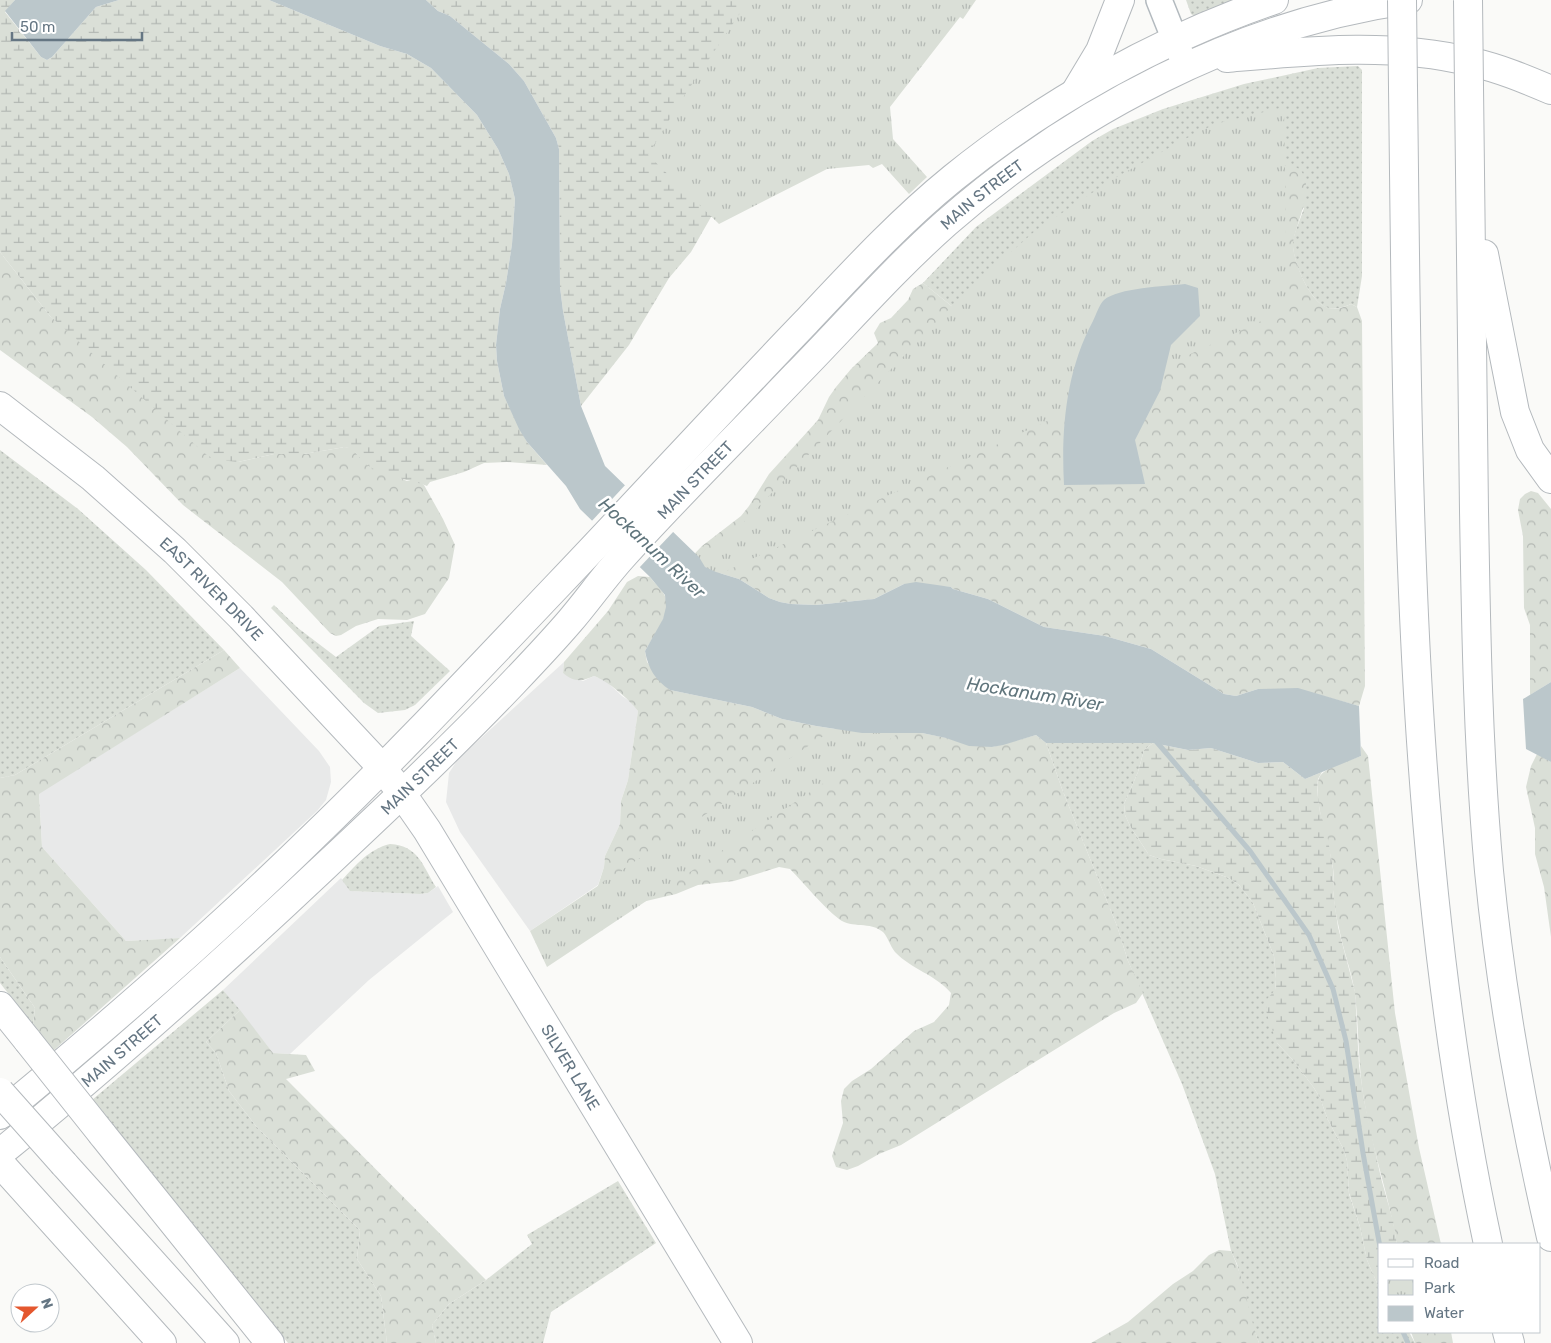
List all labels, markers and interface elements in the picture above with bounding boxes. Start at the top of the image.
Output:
scale bar [12,10,142,42]
text: 50 m [20,18,55,36]
street label: MAIN STREET [936,156,1027,234]
street label: MAIN STREET [653,437,737,523]
water label: Hockanum River [594,493,711,604]
street label: EAST RIVER DRIVE [156,533,267,645]
water label: Hockanum River [965,672,1106,716]
street label: MAIN STREET [377,735,463,819]
street label: MAIN STREET [78,1011,166,1091]
street label: SILVER LANE [537,1021,604,1114]
legend [1378,1243,1541,1333]
text: Road [1424,1254,1460,1272]
text: Park [1424,1279,1455,1297]
north arrow [10,1283,60,1333]
text: N [37,1296,56,1311]
text: Water [1424,1304,1464,1322]

